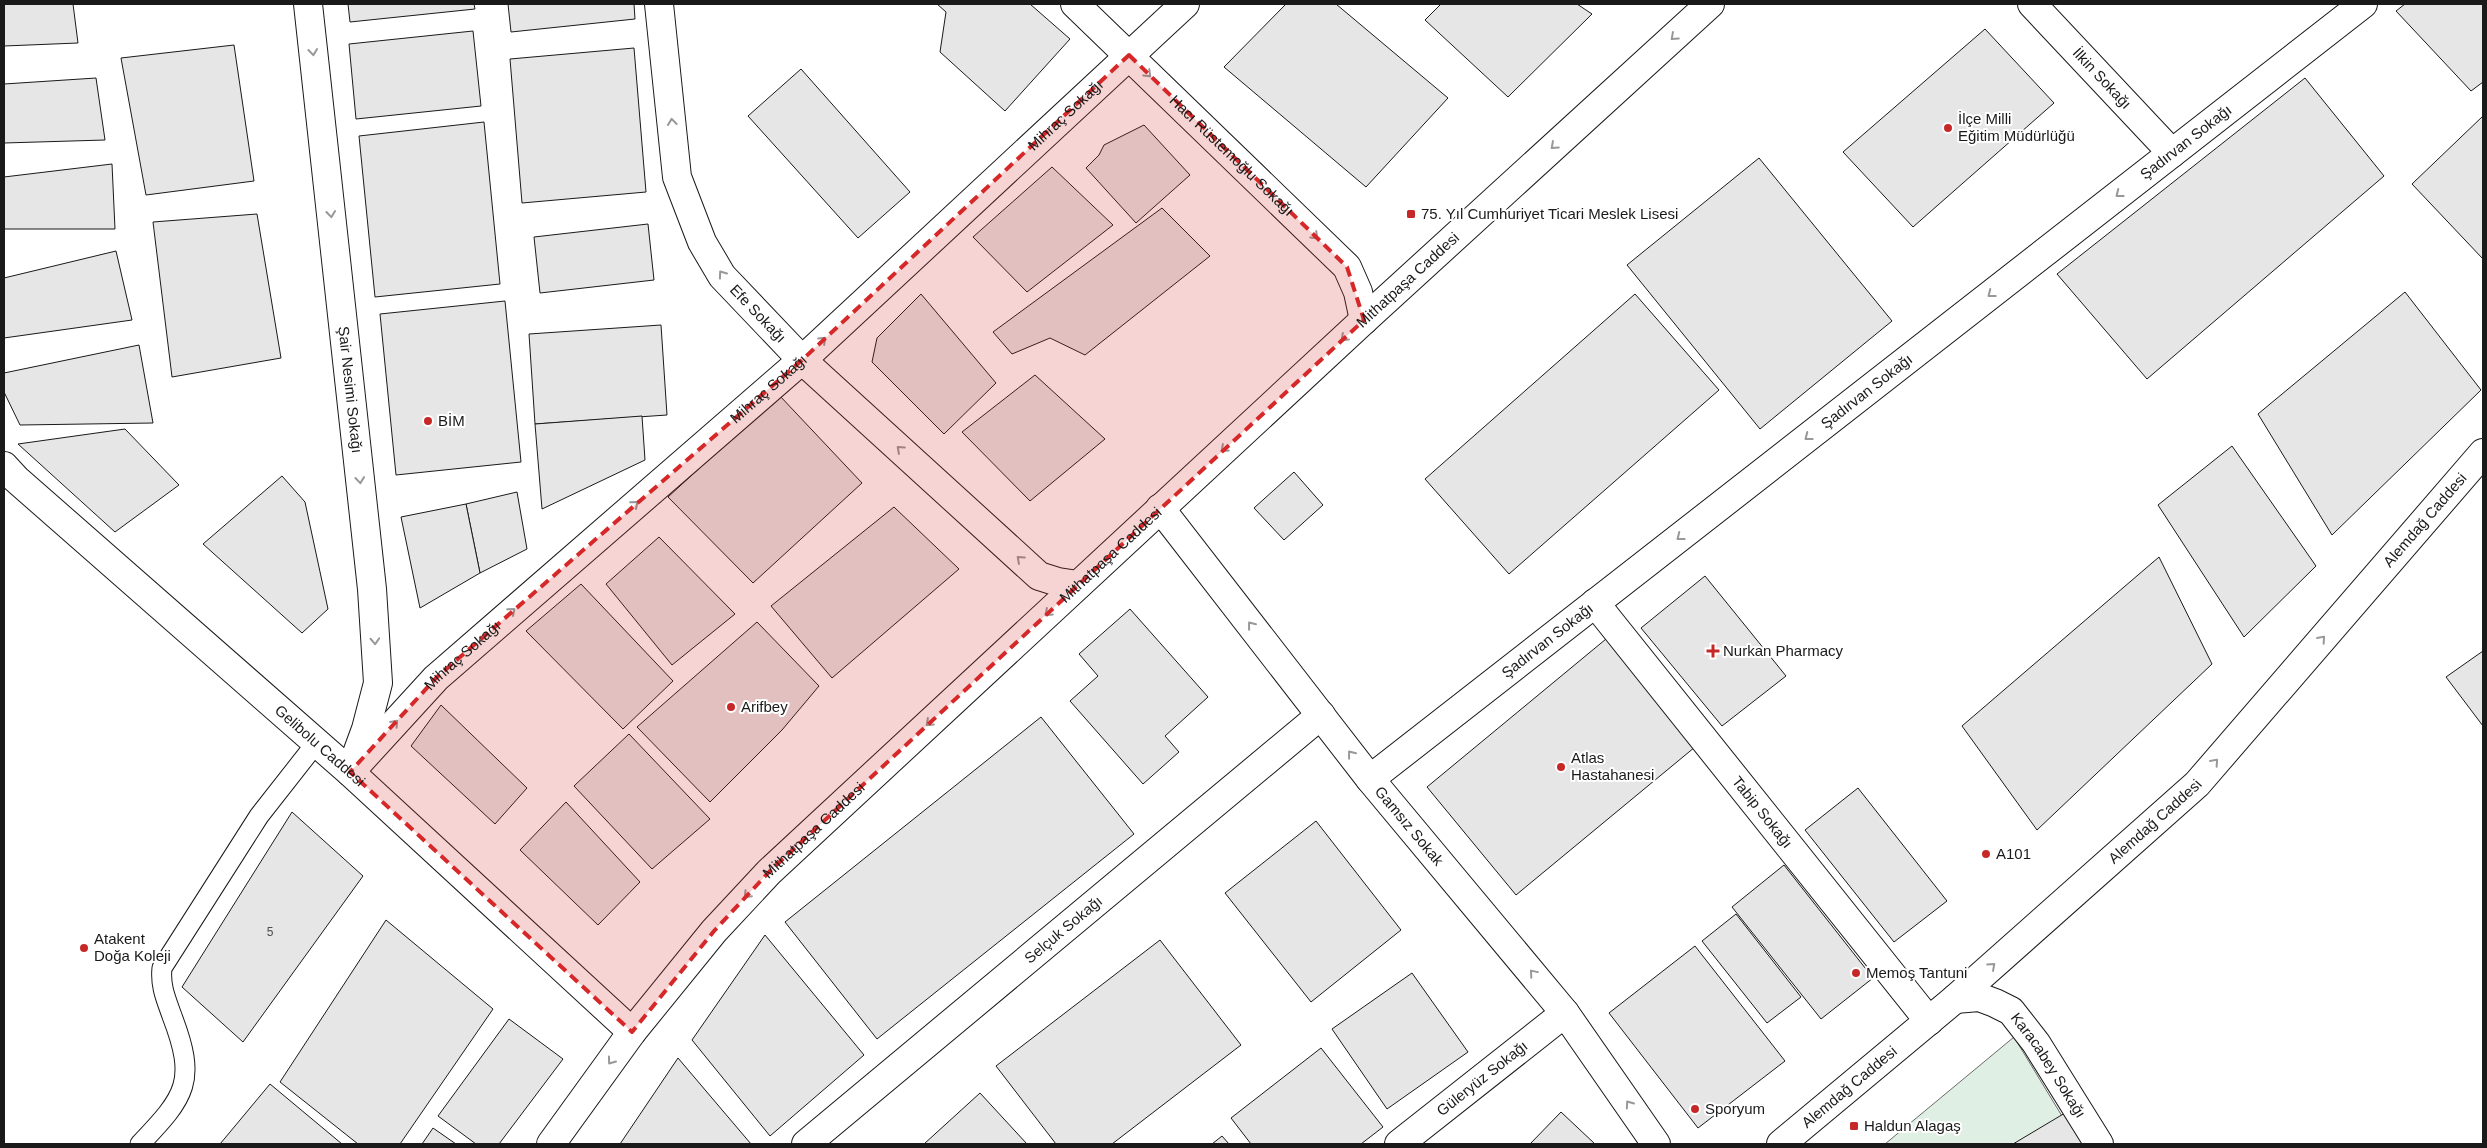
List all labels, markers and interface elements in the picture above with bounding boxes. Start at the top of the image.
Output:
one-way arrow [1671,31,1680,40]
street label: İlkin Sokağı [2069,44,2135,112]
one-way arrow [307,49,318,57]
one-way arrow [1142,68,1151,77]
street label: Mihraç Sokağı [1024,76,1106,154]
street label: Hacı Rüstemoğlu Sokağı [1166,91,1298,219]
street label: Şadırvan Sokağı [2137,101,2235,183]
place label: İlçe Milli Eğitim Müdürlüğü [1958,110,2075,144]
one-way arrow [667,118,678,126]
marker: İlçe Milli Eğitim Müdürlüğü [1942,122,1954,134]
one-way arrow [1551,140,1560,149]
one-way arrow [2116,188,2125,197]
place label: 75. Yıl Cumhuriyet Ticari Meslek Lisesi [1421,205,1678,222]
marker: 75. Yıl Cumhuriyet Ticari Meslek Lisesi [1405,208,1417,220]
one-way arrow [325,210,336,218]
street label: Mithatpaşa Caddesi [1353,229,1462,331]
one-way arrow [1309,230,1318,239]
one-way arrow [719,270,728,280]
street label: Efe Sokağı [727,281,790,346]
one-way arrow [1988,288,1997,296]
street label: Şair Nesimi Sokağı [335,325,366,454]
one-way arrow [1340,333,1349,342]
one-way arrow [818,337,827,346]
street label: Şadırvan Sokağı [1817,350,1915,432]
street label: Mihraç Sokağı [726,351,810,427]
place label: BİM [438,412,465,429]
marker: BİM [422,415,434,427]
one-way arrow [1805,431,1814,439]
one-way arrow [1221,443,1230,452]
one-way arrow [897,446,906,455]
street label: Alemdağ Caddesi [2380,469,2470,570]
one-way arrow [354,476,365,484]
one-way arrow [629,501,638,510]
street label: Mithatpaşa Caddesi [1056,503,1165,606]
one-way arrow [1677,531,1686,539]
one-way arrow [1016,556,1025,565]
street label: Şadırvan Sokağı [1498,599,1596,681]
one-way arrow [1045,607,1054,616]
one-way arrow [507,608,516,617]
street label: Mihraç Sokağı [420,617,504,693]
one-way arrow [1249,622,1257,631]
one-way arrow [2316,636,2325,645]
one-way arrow [370,638,381,646]
place label: Nurkan Pharmacy [1723,642,1844,659]
marker: Nurkan Pharmacy [1707,645,1719,657]
place label: Arifbey [741,698,788,715]
street label: Gelibolu Caddesi [272,701,369,790]
marker: Arifbey [725,701,737,713]
one-way arrow [926,717,935,726]
one-way arrow [389,720,398,729]
place label: Atlas Hastahanesi [1571,749,1654,783]
one-way arrow [1348,751,1356,760]
one-way arrow [2210,759,2218,768]
marker: Atlas Hastahanesi [1555,761,1567,773]
street label: Tabip Sokağı [1729,773,1796,851]
street label: Alemdağ Caddesi [2105,776,2205,867]
street label: Mithatpaşa Caddesi [759,779,868,881]
street label: Gamsız Sokak [1372,783,1448,869]
place label: A101 [1996,845,2031,862]
marker: A101 [1980,848,1992,860]
one-way arrow [744,890,753,899]
street label: Selçuk Sokağı [1021,892,1105,966]
house number: 5 [267,925,274,939]
place label: Atakent Doğa Koleji [94,930,171,964]
marker: Atakent Doğa Koleji [78,942,90,954]
one-way arrow [1987,963,1996,972]
place label: Memoş Tantuni [1866,964,1967,981]
marker: Memoş Tantuni [1850,967,1862,979]
one-way arrow [1529,970,1538,979]
street label: Karacabey Sokağı [2008,1009,2089,1121]
street label: Güleryüz Sokağı [1433,1037,1531,1119]
street label: Alemdağ Caddesi [1798,1042,1900,1131]
one-way arrow [608,1055,617,1065]
one-way arrow [1626,1100,1635,1110]
place label: Sporyum [1705,1100,1765,1117]
marker: Sporyum [1689,1103,1701,1115]
place label: Haldun Alagaş [1864,1117,1961,1134]
marker: Haldun Alagaş [1848,1120,1860,1132]

